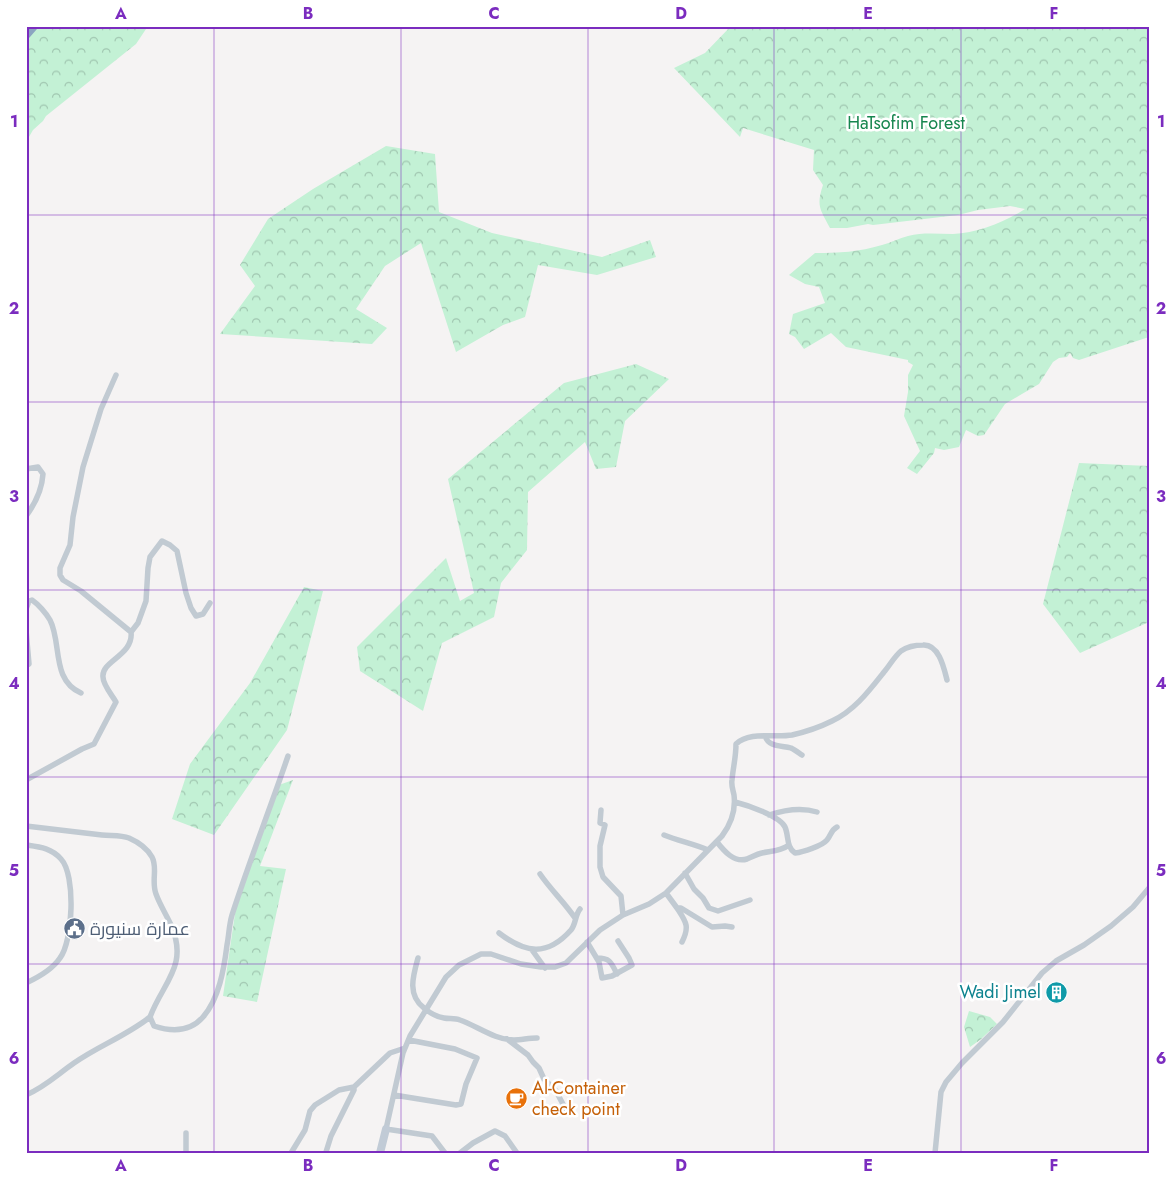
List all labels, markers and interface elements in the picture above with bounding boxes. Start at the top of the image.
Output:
text: A [114,2,127,25]
text: B [303,2,313,25]
text: C [488,2,500,25]
text: D [675,2,687,25]
text: E [863,2,873,25]
text: F [1050,2,1058,25]
text: 1 [10,110,18,133]
park label: HaTsofim Forest [847,110,966,136]
text: 1 [1157,110,1165,133]
text: 2 [9,297,19,320]
text: 2 [1156,297,1166,320]
text: 3 [9,485,19,508]
text: 3 [1156,485,1166,508]
text: 4 [8,672,20,695]
text: 4 [1155,672,1167,695]
text: 5 [9,859,19,882]
text: 5 [1156,859,1166,882]
place label: عمارة سنيورة [90,916,190,942]
public building icon: عمارة سنيورة [62,917,86,941]
place label: Wadi Jimel [960,979,1041,1005]
building icon: Wadi Jimel [1045,980,1069,1004]
text: 6 [9,1047,19,1070]
text: 6 [1156,1047,1166,1070]
place label: Al-Container check point [532,1075,627,1122]
cafe icon: Al-Container check point [504,1086,528,1110]
text: A [114,1154,127,1177]
text: B [303,1154,313,1177]
text: C [488,1154,500,1177]
text: D [675,1154,687,1177]
text: E [863,1154,873,1177]
text: F [1050,1154,1058,1177]

